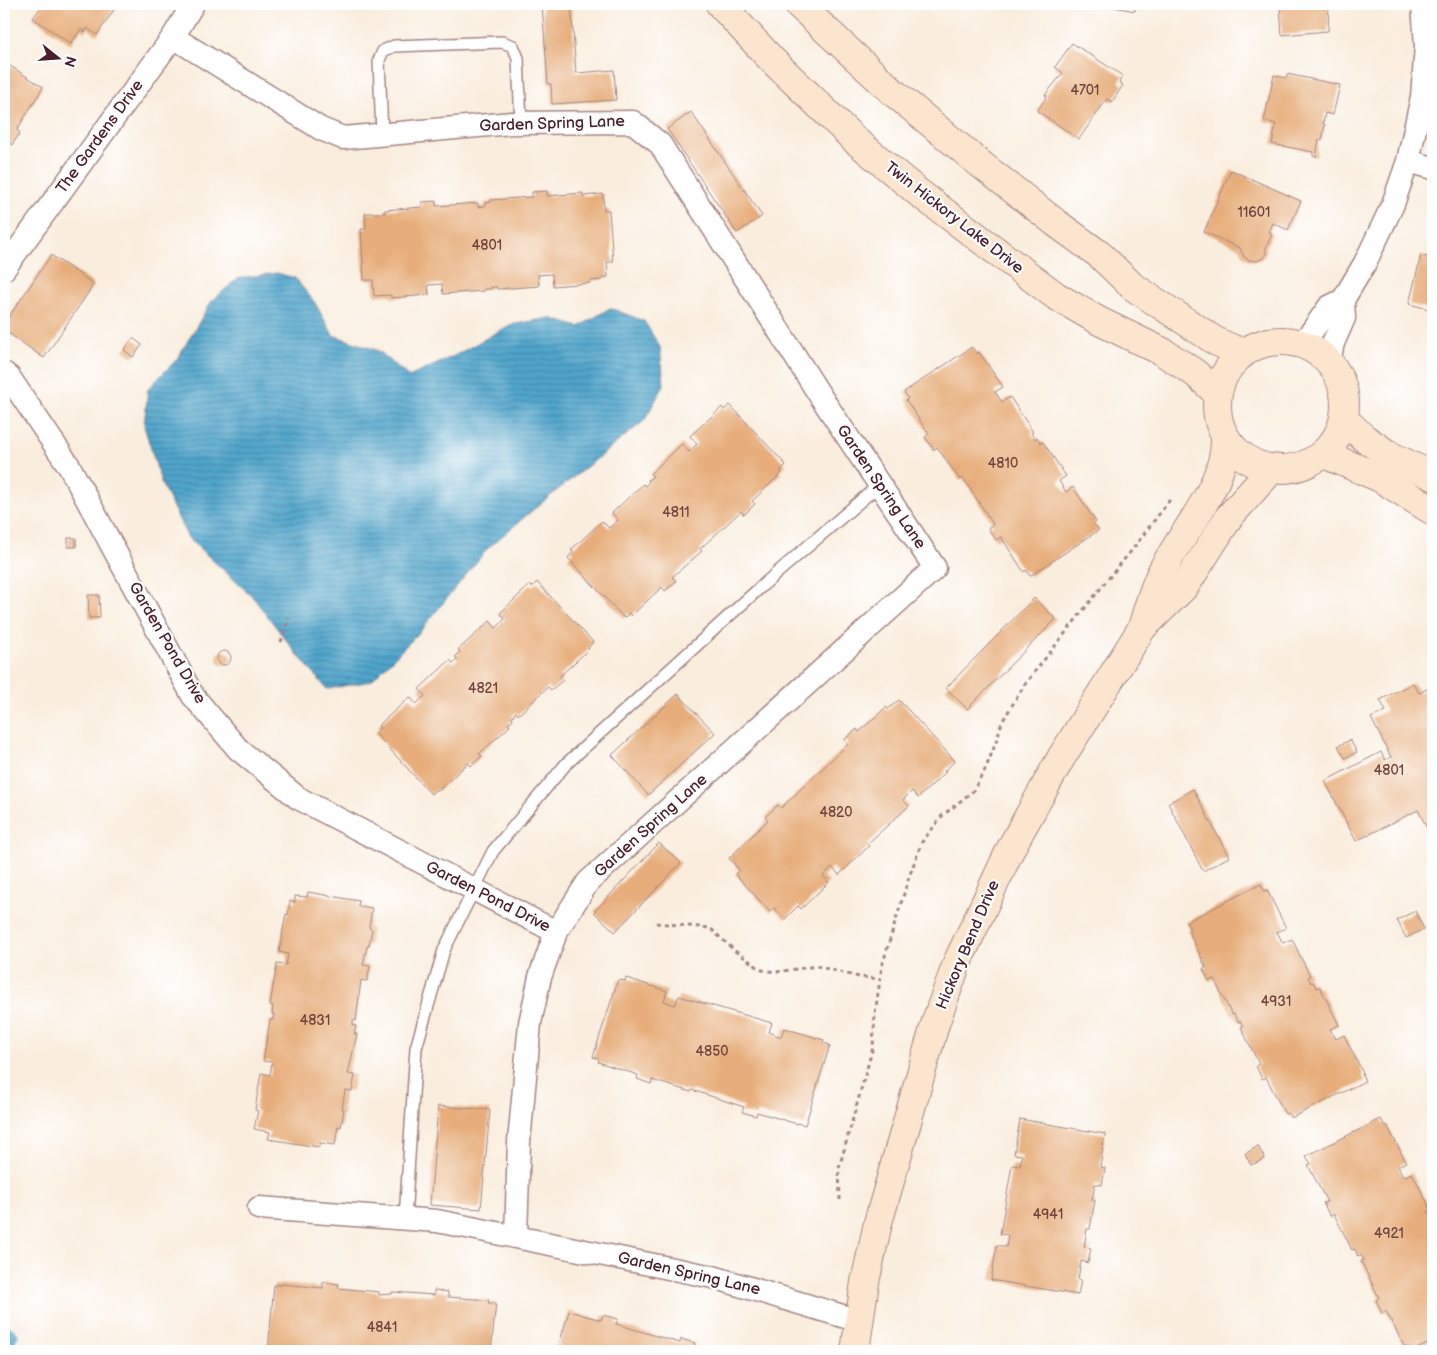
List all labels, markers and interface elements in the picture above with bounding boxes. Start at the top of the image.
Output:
north arrow [32,32,82,82]
text: N [60,54,80,69]
street label: The Gardens Drive [52,76,148,198]
house number: 4701 [1070,82,1100,99]
street label: Garden Spring Lane [479,112,626,136]
street label: Twin Hickory Lake Drive [881,158,1027,278]
house number: 11601 [1237,204,1271,221]
house number: 4801 [472,237,502,254]
street label: Garden Spring Lane [832,421,930,553]
house number: 4810 [988,455,1018,472]
house number: 4811 [662,504,690,521]
street label: Garden Pond Drive [124,579,210,708]
house number: 4821 [468,680,498,697]
house number: 4801 [1374,762,1404,779]
street label: Garden Spring Lane [591,770,712,882]
house number: 4820 [819,804,853,821]
street label: Garden Pond Drive [423,857,554,937]
street label: Hickory Bend Drive [932,877,1004,1012]
house number: 4931 [1261,993,1291,1010]
house number: 4831 [300,1012,330,1029]
house number: 4850 [696,1043,728,1060]
house number: 4941 [1033,1206,1063,1223]
house number: 4921 [1374,1225,1404,1242]
street label: Garden Spring Lane [616,1248,763,1300]
house number: 4841 [367,1319,397,1336]

